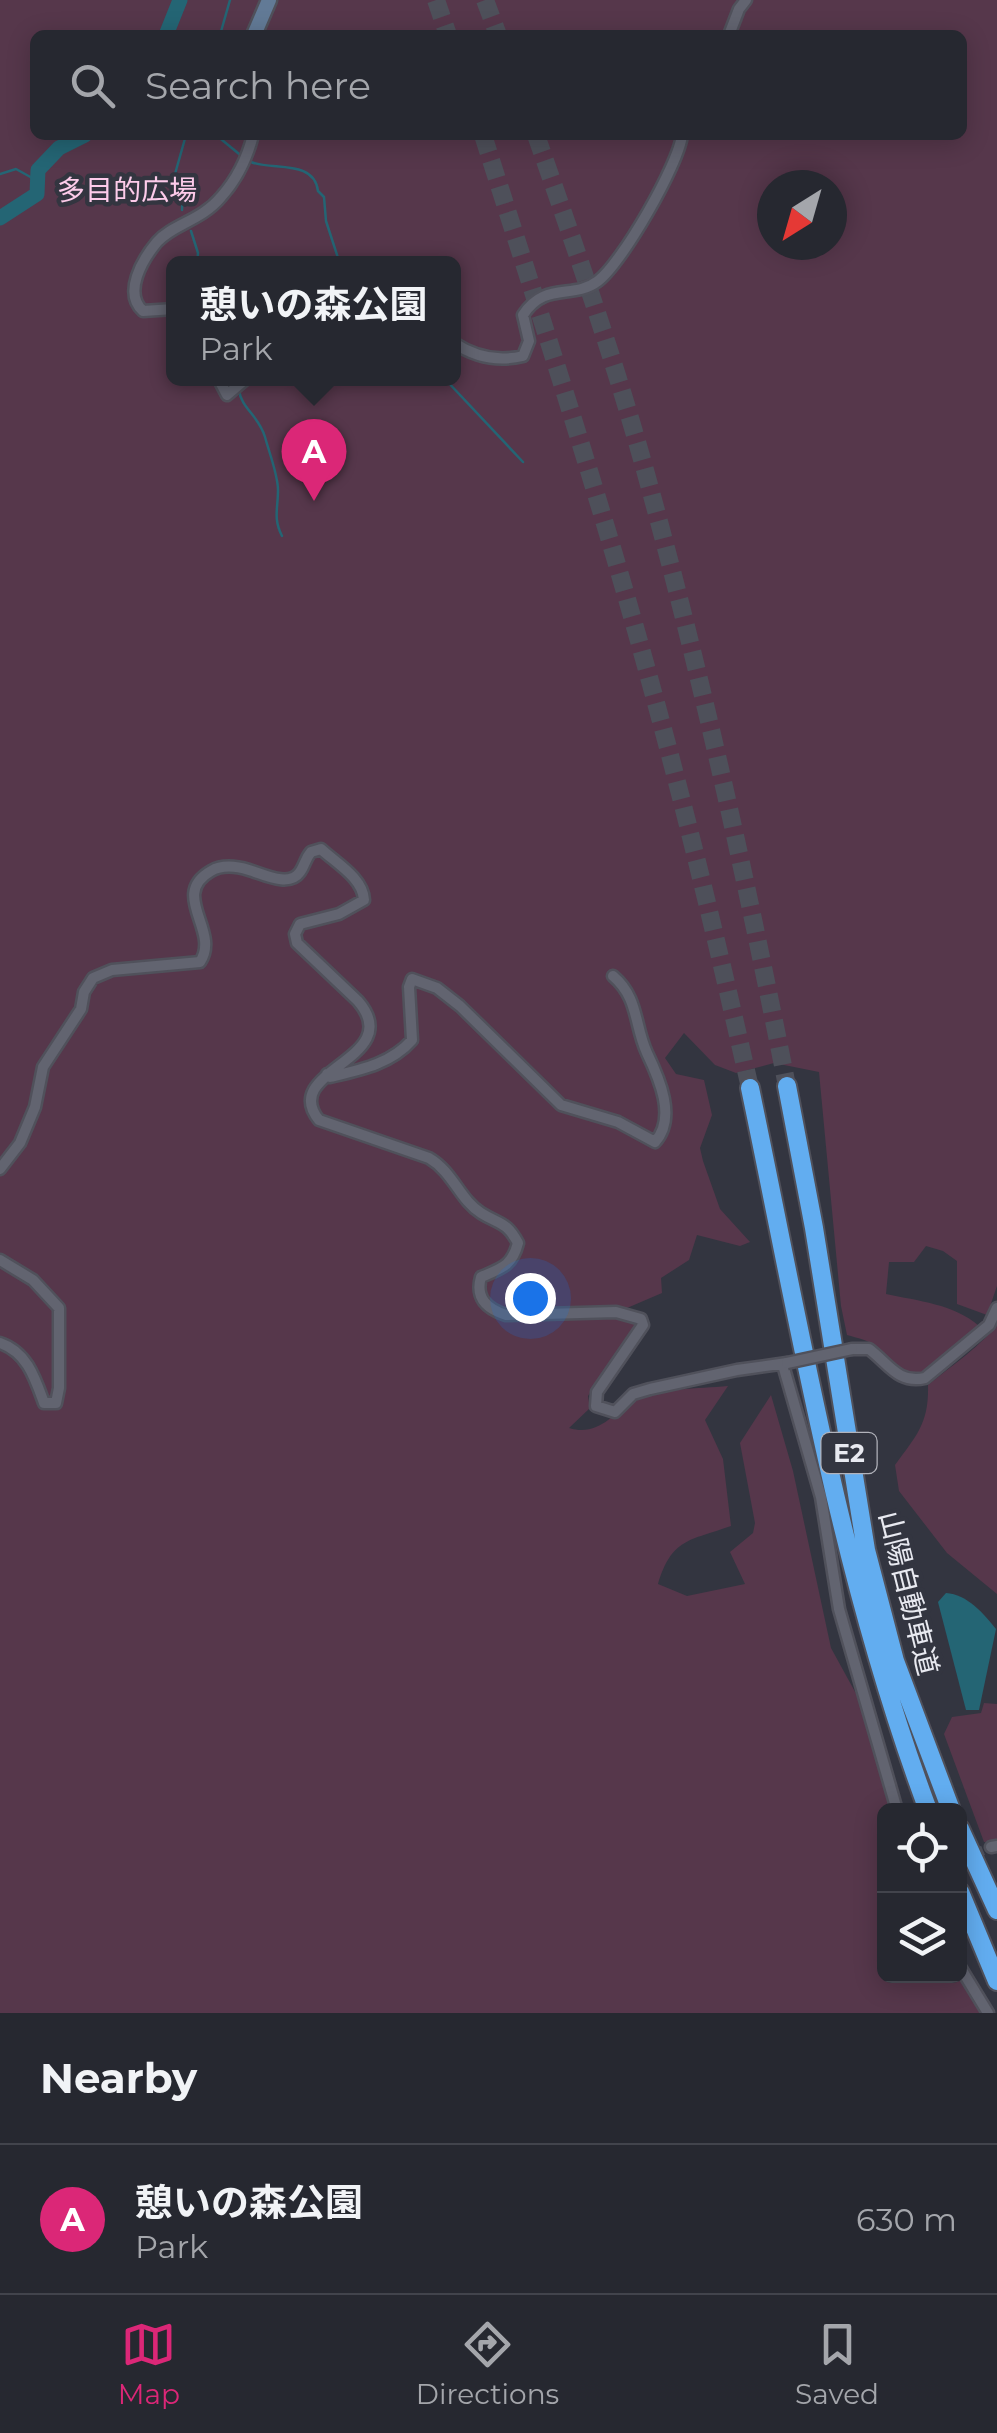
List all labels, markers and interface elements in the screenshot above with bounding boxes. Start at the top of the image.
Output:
search box [30,30,967,140]
icon: search [65,58,120,113]
text: Search here [145,62,371,109]
north arrow [757,170,847,260]
park label: 多目的広場 [57,173,197,207]
popup [166,256,461,386]
text: 憩いの森公園 [199,281,428,328]
text: Park [199,329,273,368]
pin: A [282,418,346,501]
your location [505,1273,556,1324]
road number: E2 [822,1433,876,1473]
street label: 山陽自動車道 [872,1507,946,1679]
map controls [877,1803,967,1983]
button: locate [877,1803,967,1893]
button: layers [877,1893,967,1983]
text: Nearby [40,2052,197,2104]
text: 憩いの森公園 [135,2179,363,2226]
text: A [60,2200,85,2239]
text: 630 m [856,2200,957,2239]
text: Park [135,2227,208,2266]
tab: Map [118,2317,180,2411]
tab: Directions [416,2317,559,2411]
tab: Saved [795,2317,879,2411]

